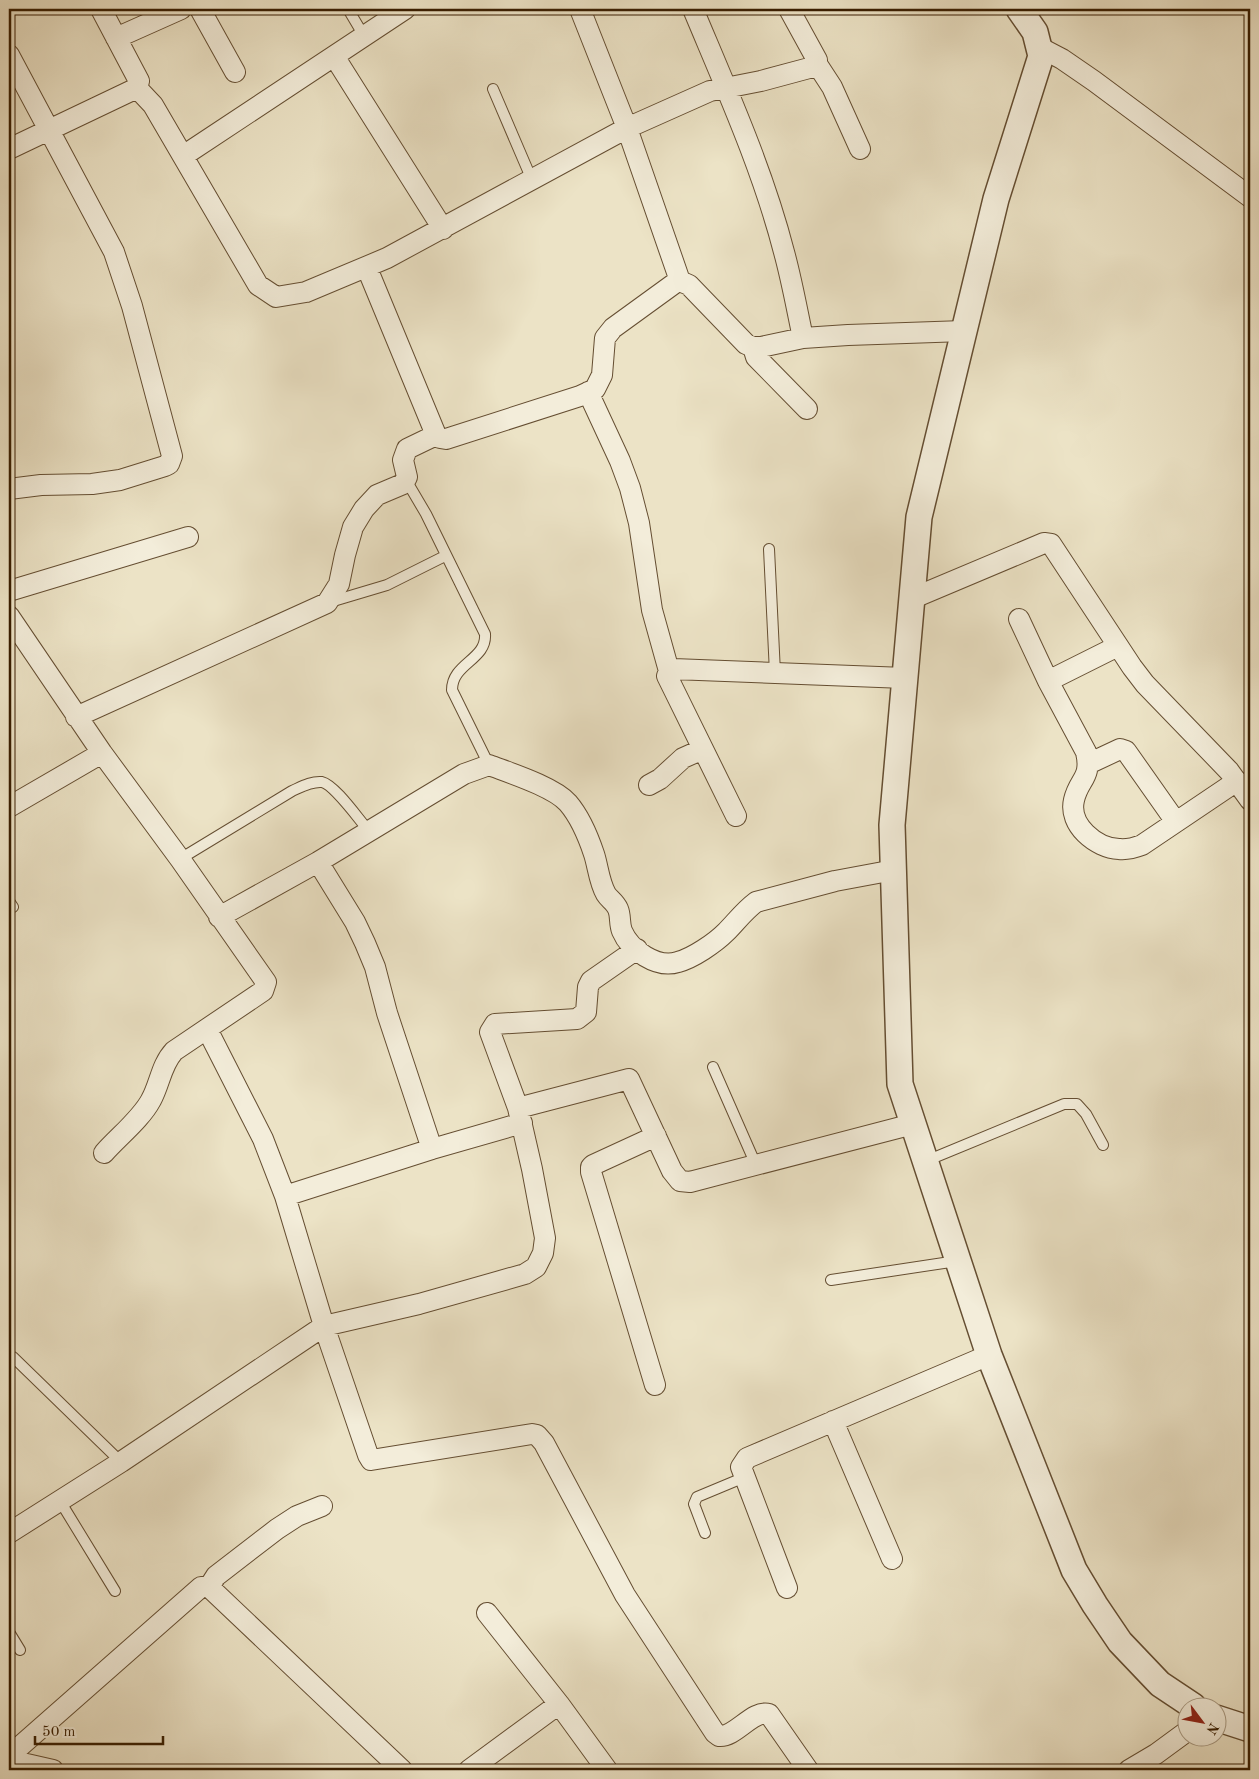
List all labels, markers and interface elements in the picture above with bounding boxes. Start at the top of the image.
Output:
north arrow [1176,1696,1226,1746]
scale bar [35,1714,162,1746]
text: N [1203,1720,1221,1737]
text: 50 m [42,1725,76,1740]

